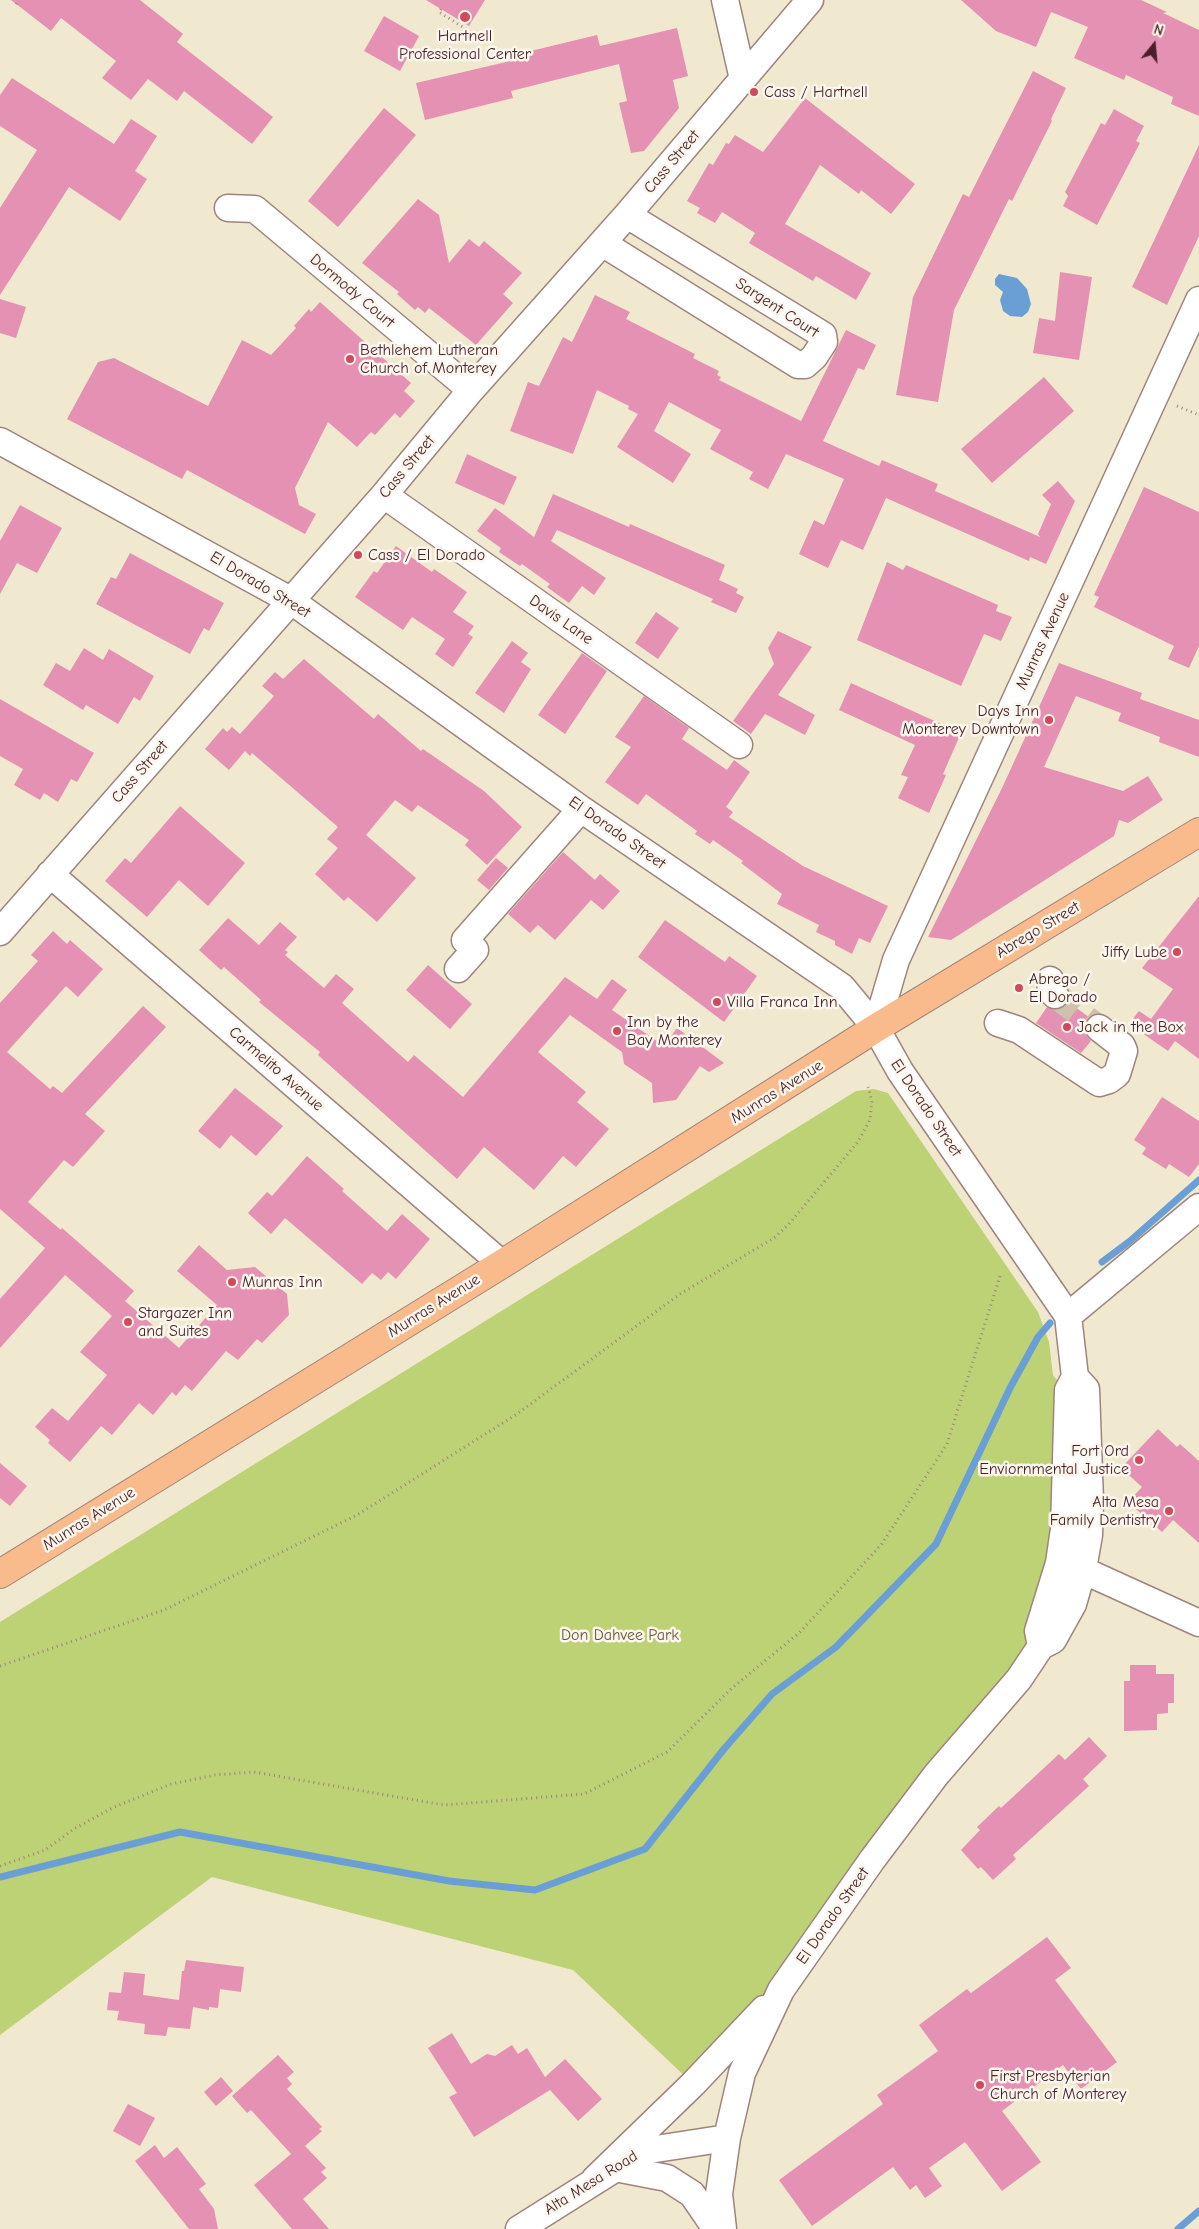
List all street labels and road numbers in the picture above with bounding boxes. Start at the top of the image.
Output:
street label: Cass Street [640,126,704,198]
street label: Dormody Court [306,250,398,332]
street label: Sargent Court [732,274,822,342]
street label: Cass Street [375,431,439,503]
street label: El Dorado Street [206,547,314,623]
street label: Munras Avenue [1012,589,1074,693]
street label: Davis Lane [525,591,597,649]
street label: Cass Street [108,737,172,807]
street label: El Dorado Street [565,793,669,873]
street label: Abrego Street [993,897,1083,963]
street label: Carmelito Avenue [225,1023,327,1115]
street label: Munras Avenue [727,1056,827,1128]
street label: El Dorado Street [886,1056,966,1160]
street label: Munras Avenue [384,1270,484,1342]
street label: Munras Avenue [39,1483,139,1555]
street label: El Dorado Street [793,1864,873,1968]
street label: Alta Mesa Road [541,2147,641,2219]

